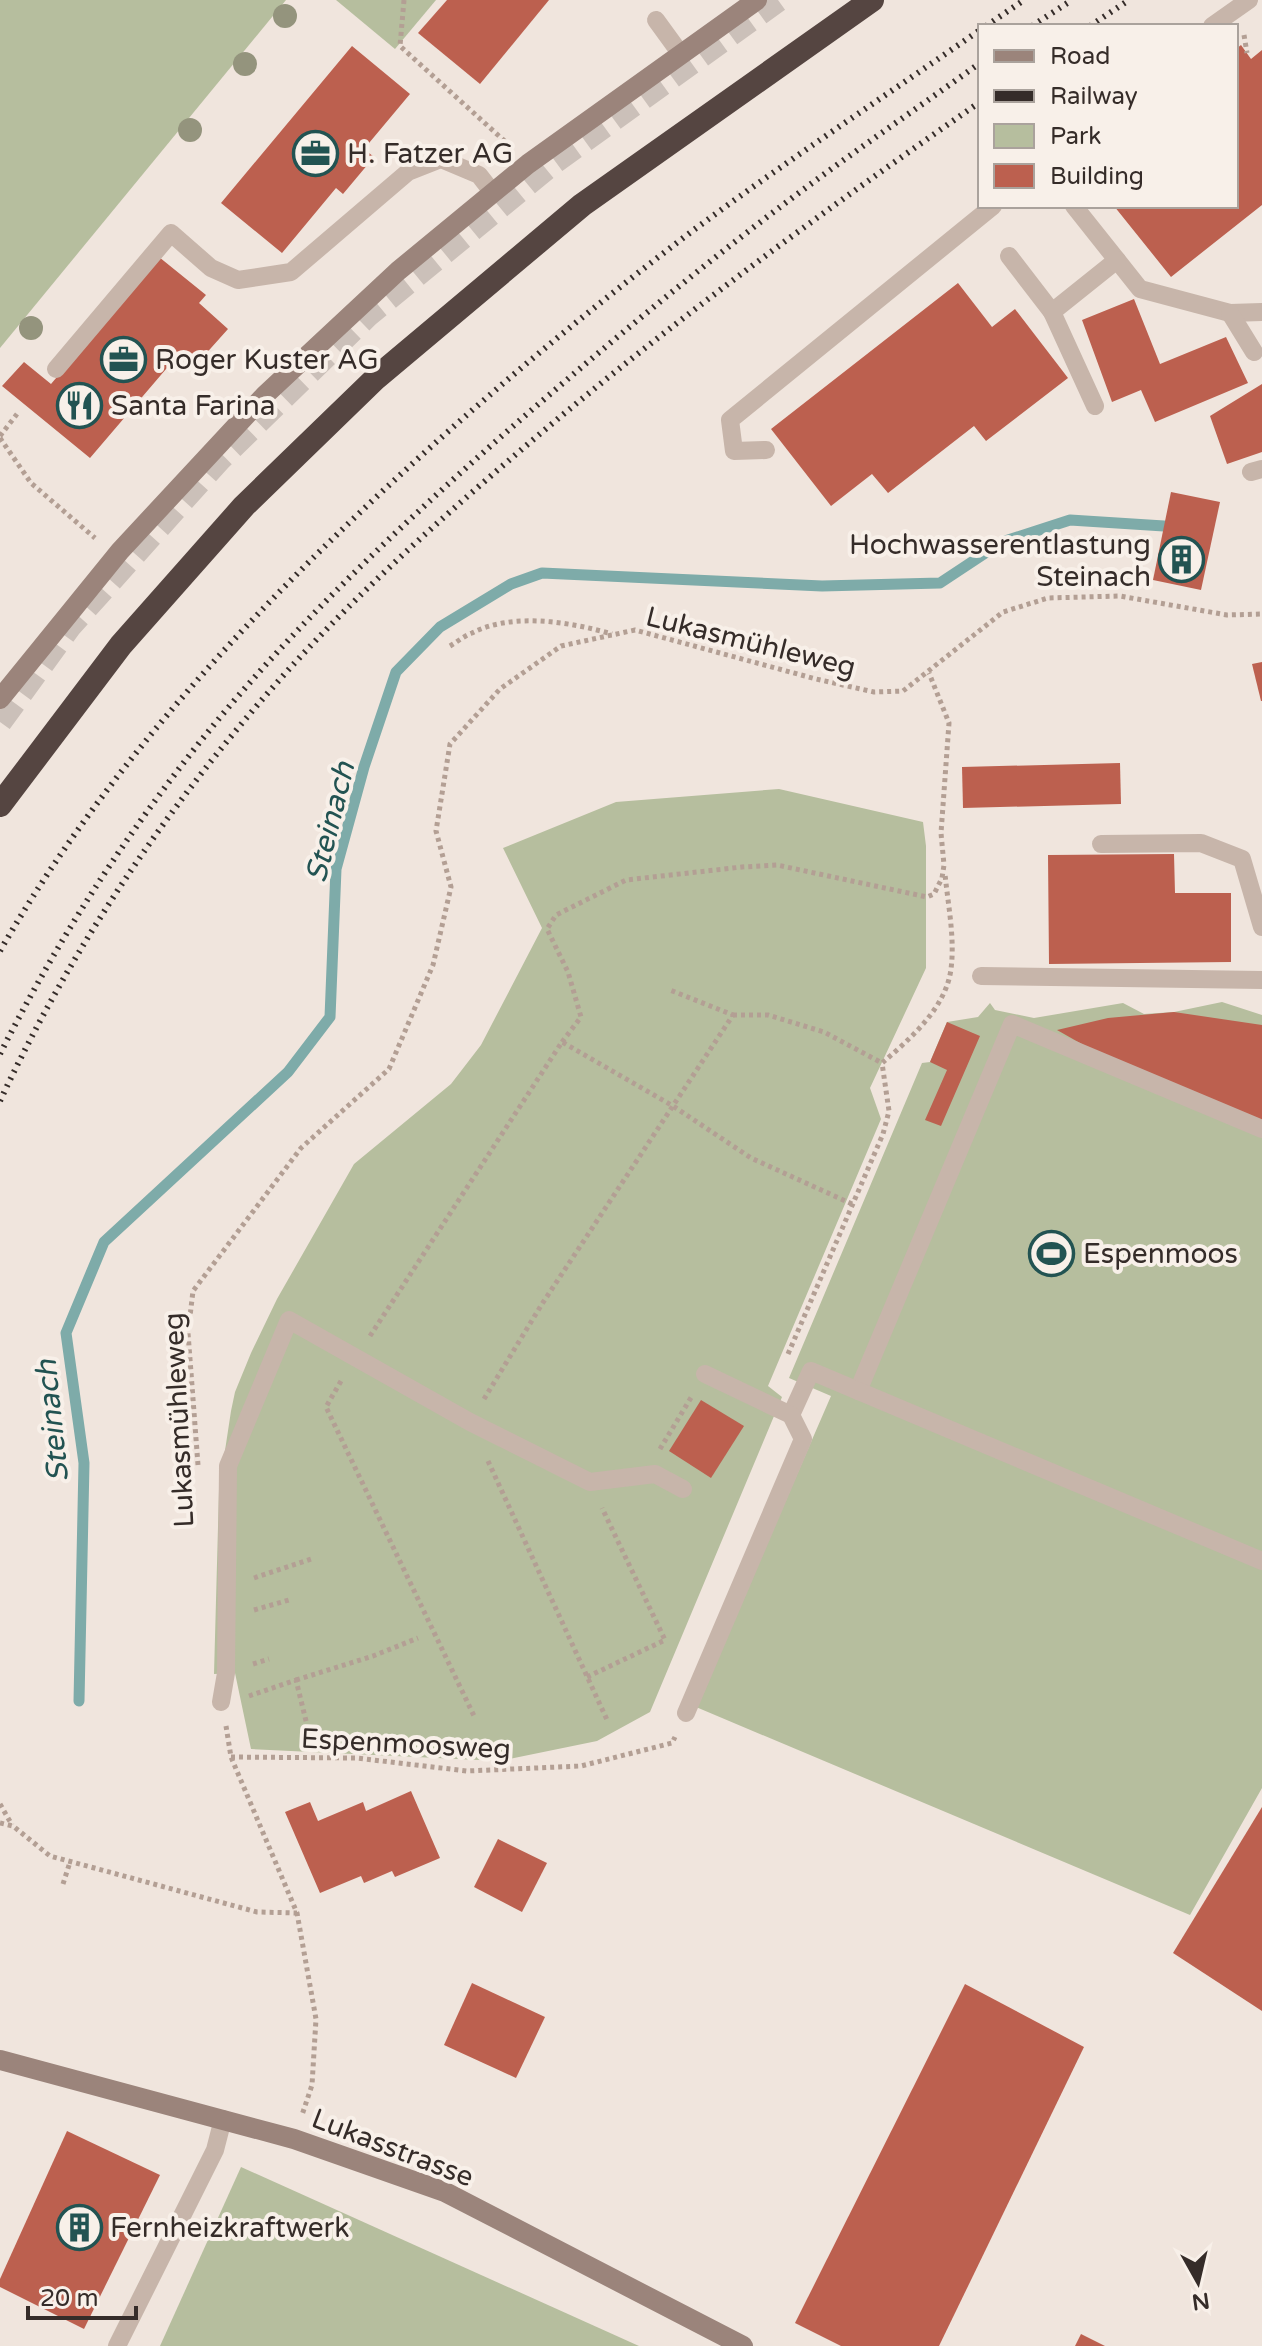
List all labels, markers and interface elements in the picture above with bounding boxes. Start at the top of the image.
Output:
legend [978,24,1238,208]
text: Road [1050,42,1110,71]
text: Railway [1050,82,1138,111]
text: Park [1050,122,1101,151]
office icon: H. Fatzer AG [292,129,340,177]
place label: H. Fatzer AG [347,137,513,171]
text: Building [1050,162,1144,191]
office icon: Roger Kuster AG [100,335,148,383]
place label: Roger Kuster AG [155,343,379,377]
restaurant icon: Santa Farina [56,381,104,429]
place label: Santa Farina [111,389,276,423]
place label: Hochwasserentlastung Steinach [849,528,1151,594]
building icon: Hochwasserentlastung Steinach [1158,536,1206,584]
street label: Lukasmühleweg [642,599,859,684]
water label: Steinach [298,757,363,886]
sports icon: Espenmoos [1028,1229,1076,1277]
place label: Espenmoos [1083,1237,1238,1271]
street label: Lukasmühleweg [156,1312,202,1528]
water label: Steinach [28,1357,77,1484]
street label: Espenmoosweg [300,1722,512,1766]
street label: Lukasstrasse [307,2102,478,2194]
building icon: Fernheizkraftwerk [55,2203,103,2251]
place label: Fernheizkraftwerk [110,2211,350,2245]
north arrow [1158,2242,1238,2322]
scale bar [28,2270,136,2320]
text: 20 m [40,2284,98,2313]
text: N [1190,2287,1211,2315]

